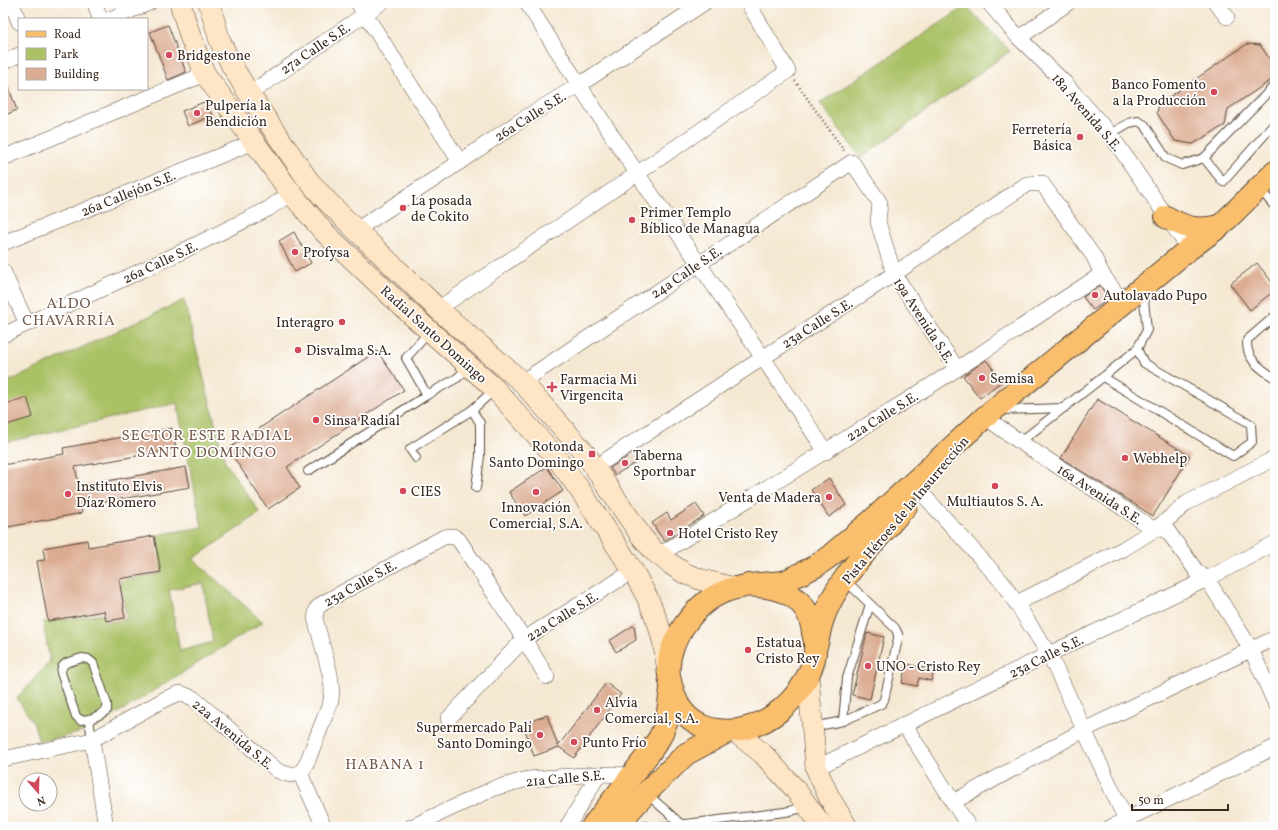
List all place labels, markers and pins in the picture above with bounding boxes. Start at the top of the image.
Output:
place label: Bridgestone [177,47,251,66]
marker: Bridgestone [164,50,174,60]
place label: Banco Fomento a la Producción [1111,76,1206,111]
marker: Banco Fomento a la Producción [1209,87,1219,97]
place label: Pulpería la Bendición [205,97,271,132]
marker: Pulpería la Bendición [192,108,202,118]
place label: Ferretería Básica [1011,121,1072,156]
marker: Ferretería Básica [1075,132,1085,142]
place label: La posada de Cokito [411,192,472,227]
marker: La posada de Cokito [398,203,408,213]
place label: Primer Templo Bíblico de Managua [640,204,760,239]
marker: Primer Templo Bíblico de Managua [627,215,637,225]
place label: Profysa [303,244,350,263]
marker: Profysa [290,247,300,257]
place label: Autolavado Pupo [1103,287,1207,306]
marker: Autolavado Pupo [1090,290,1100,300]
place label: Interagro [276,314,334,333]
marker: Interagro [337,317,347,327]
place label: Disvalma S.A. [306,342,391,361]
marker: Disvalma S.A. [293,345,303,355]
place label: Semisa [990,370,1034,389]
place label: Farmacia Mi Virgencita [560,371,637,406]
marker: Semisa [977,373,987,383]
marker: Farmacia Mi Virgencita [547,382,557,392]
place label: Sinsa Radial [324,412,400,431]
marker: Sinsa Radial [311,415,321,425]
place label: Rotonda Santo Domingo [489,438,584,473]
place label: Taberna Sportnbar [633,447,696,482]
marker: Rotonda Santo Domingo [587,449,597,459]
place label: Webhelp [1133,450,1187,469]
marker: Webhelp [1120,453,1130,463]
marker: Taberna Sportnbar [620,458,630,468]
place label: Instituto Elvis Díaz Romero [76,478,162,513]
marker: Multiautos S. A. [990,481,1000,491]
place label: CIES [411,483,441,502]
marker: CIES [398,486,408,496]
marker: Innovación Comercial, S.A. [531,487,541,497]
marker: Instituto Elvis Díaz Romero [63,489,73,499]
place label: Venta de Madera [718,489,821,508]
marker: Venta de Madera [824,492,834,502]
place label: Multiautos S. A. [947,493,1043,512]
place label: Innovación Comercial, S.A. [489,499,583,534]
place label: Hotel Cristo Rey [678,525,778,544]
marker: Hotel Cristo Rey [665,528,675,538]
place label: Estatua Cristo Rey [756,634,820,669]
marker: Estatua Cristo Rey [743,645,753,655]
place label: UNO - Cristo Rey [876,658,981,677]
marker: UNO - Cristo Rey [863,661,873,671]
place label: Alvia Comercial, S.A. [605,694,699,729]
marker: Alvia Comercial, S.A. [592,705,602,715]
place label: Supermercado Palí Santo Domingo [416,719,533,754]
marker: Supermercado Palí Santo Domingo [535,730,545,740]
place label: Punto Frío [582,734,646,753]
marker: Punto Frío [569,737,579,747]

